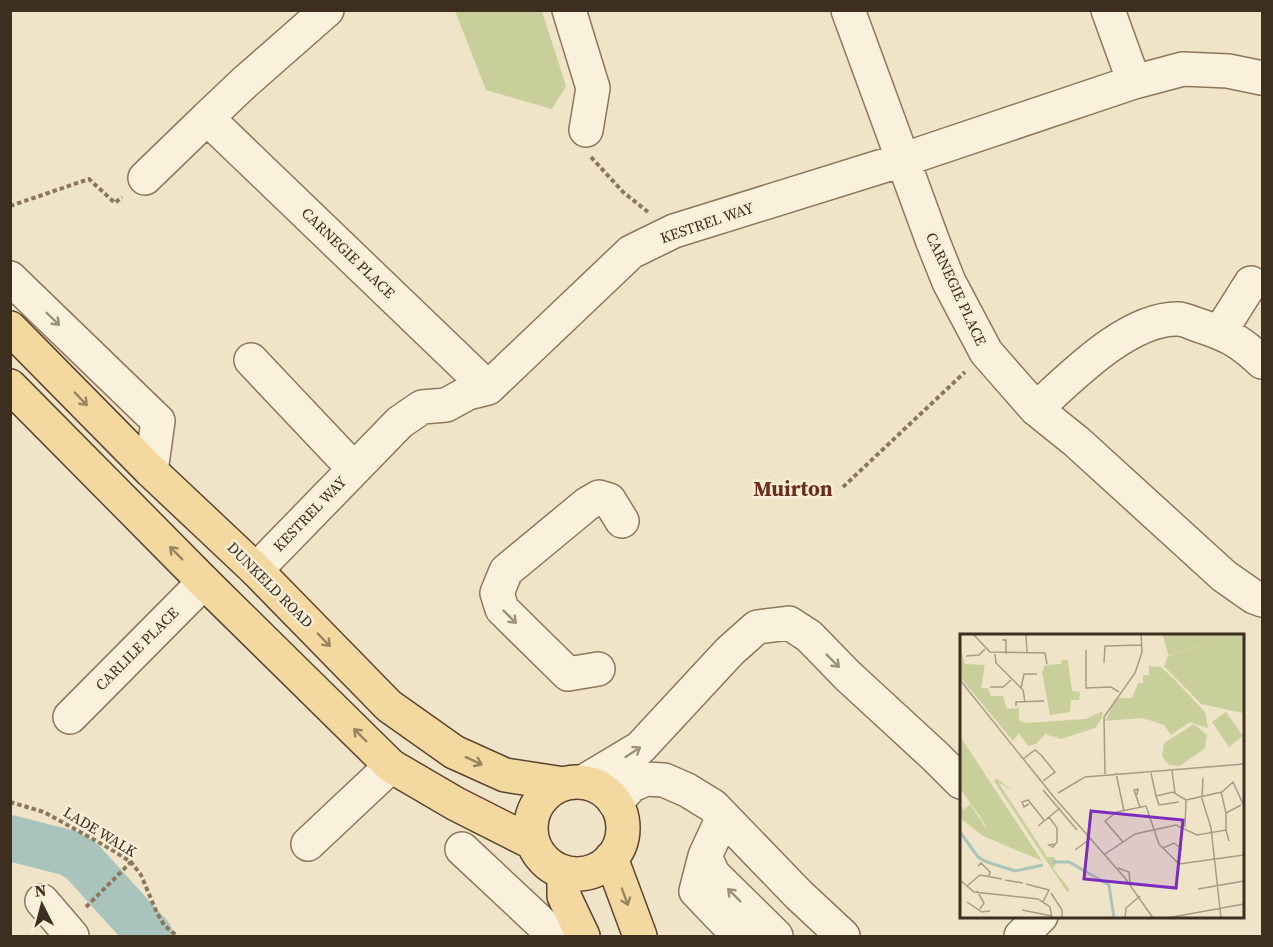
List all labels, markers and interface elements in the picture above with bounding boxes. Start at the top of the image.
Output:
street label: KESTREL WAY [657,197,757,248]
street label: CARNEGIE PLACE [297,202,400,303]
street label: CARNEGIE PLACE [921,229,992,349]
one-way arrow [45,311,60,326]
one-way arrow [73,392,88,407]
street label: KESTREL WAY [268,471,351,556]
district label: Muirton [753,474,833,503]
street label: DUNKELD ROAD [223,537,318,632]
one-way arrow [169,546,184,561]
street label: CARLILE PLACE [90,602,183,695]
one-way arrow [502,609,517,624]
one-way arrow [317,632,332,647]
inset map [960,634,1243,917]
one-way arrow [826,654,841,669]
one-way arrow [352,728,367,742]
one-way arrow [624,746,641,758]
one-way arrow [465,756,483,768]
street label: LADE WALK [60,801,141,862]
north arrow [12,875,72,935]
text: N [33,878,48,902]
one-way arrow [621,887,632,906]
one-way arrow [727,888,742,903]

